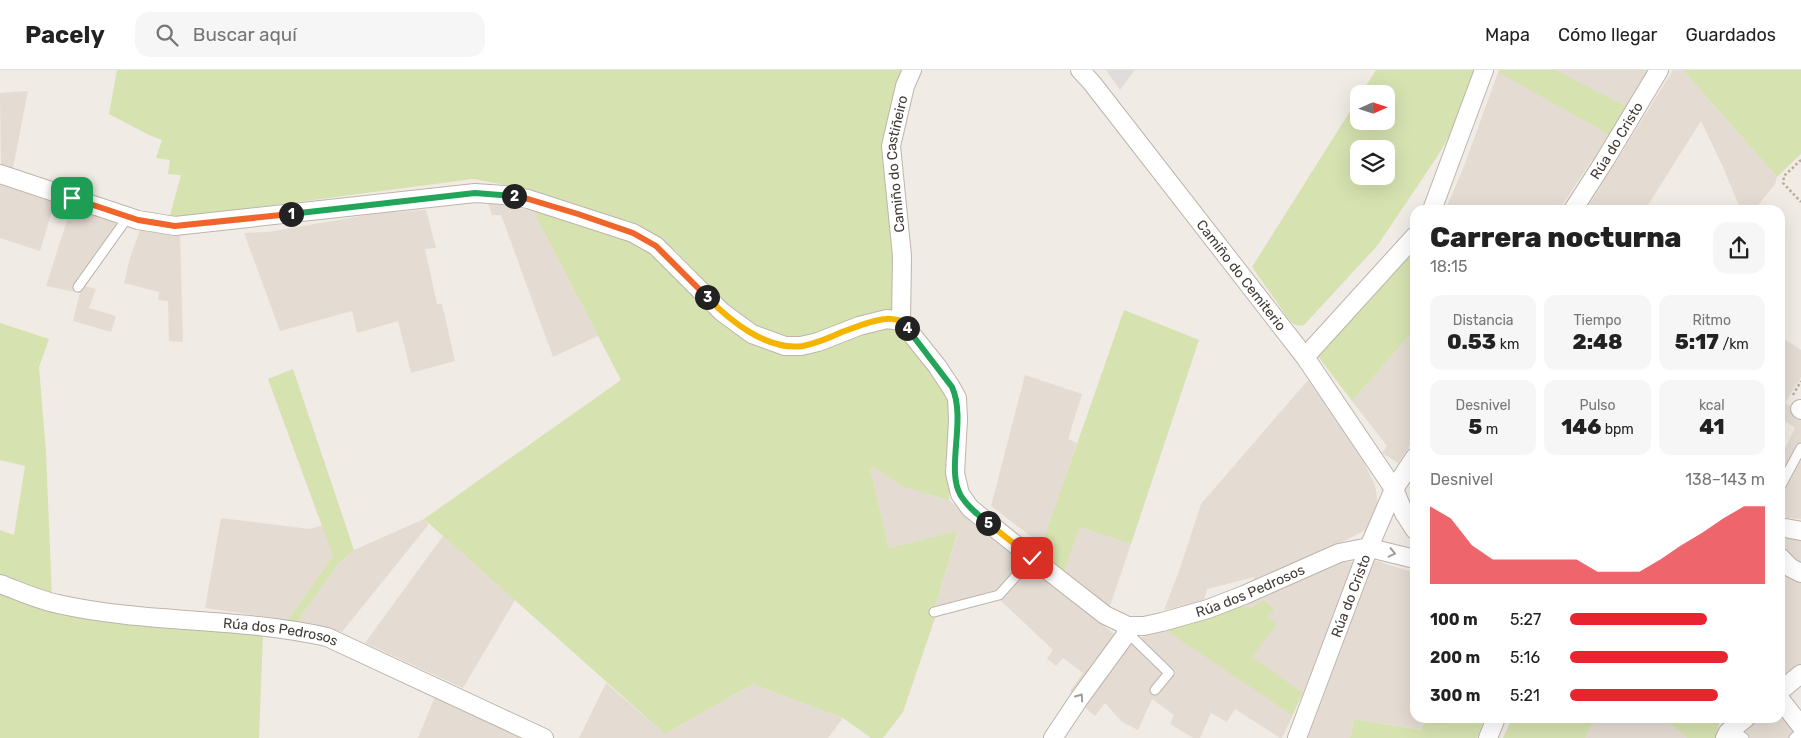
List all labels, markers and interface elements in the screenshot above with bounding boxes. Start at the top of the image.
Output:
search box [135,12,485,57]
text: Pacely [25,21,105,49]
icon: search [153,21,181,49]
text: Buscar aquí [193,23,297,46]
text: Mapa [1485,24,1530,46]
text: Cómo llegar [1558,24,1657,46]
text: Guardados [1685,24,1776,46]
north arrow [1350,85,1395,130]
map controls [1350,85,1395,185]
street label: Camiño do Castiñeiro [882,94,911,233]
street label: Rúa do Cristo [1587,99,1646,182]
button: layers [1350,140,1395,185]
pin [51,177,93,219]
icon: arrive [58,184,86,212]
pin: 2 [502,184,526,208]
text: 2 [510,188,519,205]
pin: 1 [278,202,304,226]
text: 1 [288,206,295,223]
street label: Camiño do Cemiterio [1193,216,1290,334]
text: Carrera nocturna [1430,221,1682,254]
button: share [1713,222,1765,274]
text: 18:15 [1430,257,1467,276]
pin: 3 [694,284,720,310]
text: 3 [703,289,712,306]
text: Distancia [1453,312,1514,329]
text: Tiempo [1573,312,1622,329]
text: Ritmo [1693,312,1731,329]
pin: 4 [894,316,920,340]
text: 4 [903,320,912,337]
text: 0.53 [1447,329,1496,354]
text: 2:48 [1572,329,1623,354]
text: 5:17 [1675,329,1719,354]
text: km [1496,336,1519,353]
text: /km [1719,336,1749,353]
text: Desnivel [1456,397,1511,414]
text: Pulso [1579,397,1615,414]
text: kcal [1699,397,1725,414]
text: 5 [1468,414,1482,439]
text: 146 [1561,414,1601,439]
text: 41 [1699,414,1725,439]
text: m [1482,421,1498,438]
text: bpm [1601,421,1634,438]
text: Desnivel [1430,470,1493,489]
text: 138–143 m [1685,470,1765,489]
pin: 5 [976,510,1000,536]
text: 5 [984,515,993,532]
pin [1011,537,1053,579]
icon: check [1018,544,1046,572]
one-way arrow [1387,547,1396,558]
street label: Rúa do Cristo [1327,552,1374,640]
street label: Rúa dos Pedrosos [1194,561,1307,621]
text: 100 m [1430,610,1478,629]
text: 5:27 [1510,610,1541,629]
street label: Rúa dos Pedrosos [222,614,341,650]
text: 200 m [1430,648,1480,667]
text: 5:16 [1510,648,1540,667]
text: 300 m [1430,686,1480,705]
text: 5:21 [1510,686,1540,705]
one-way arrow [1074,694,1083,703]

